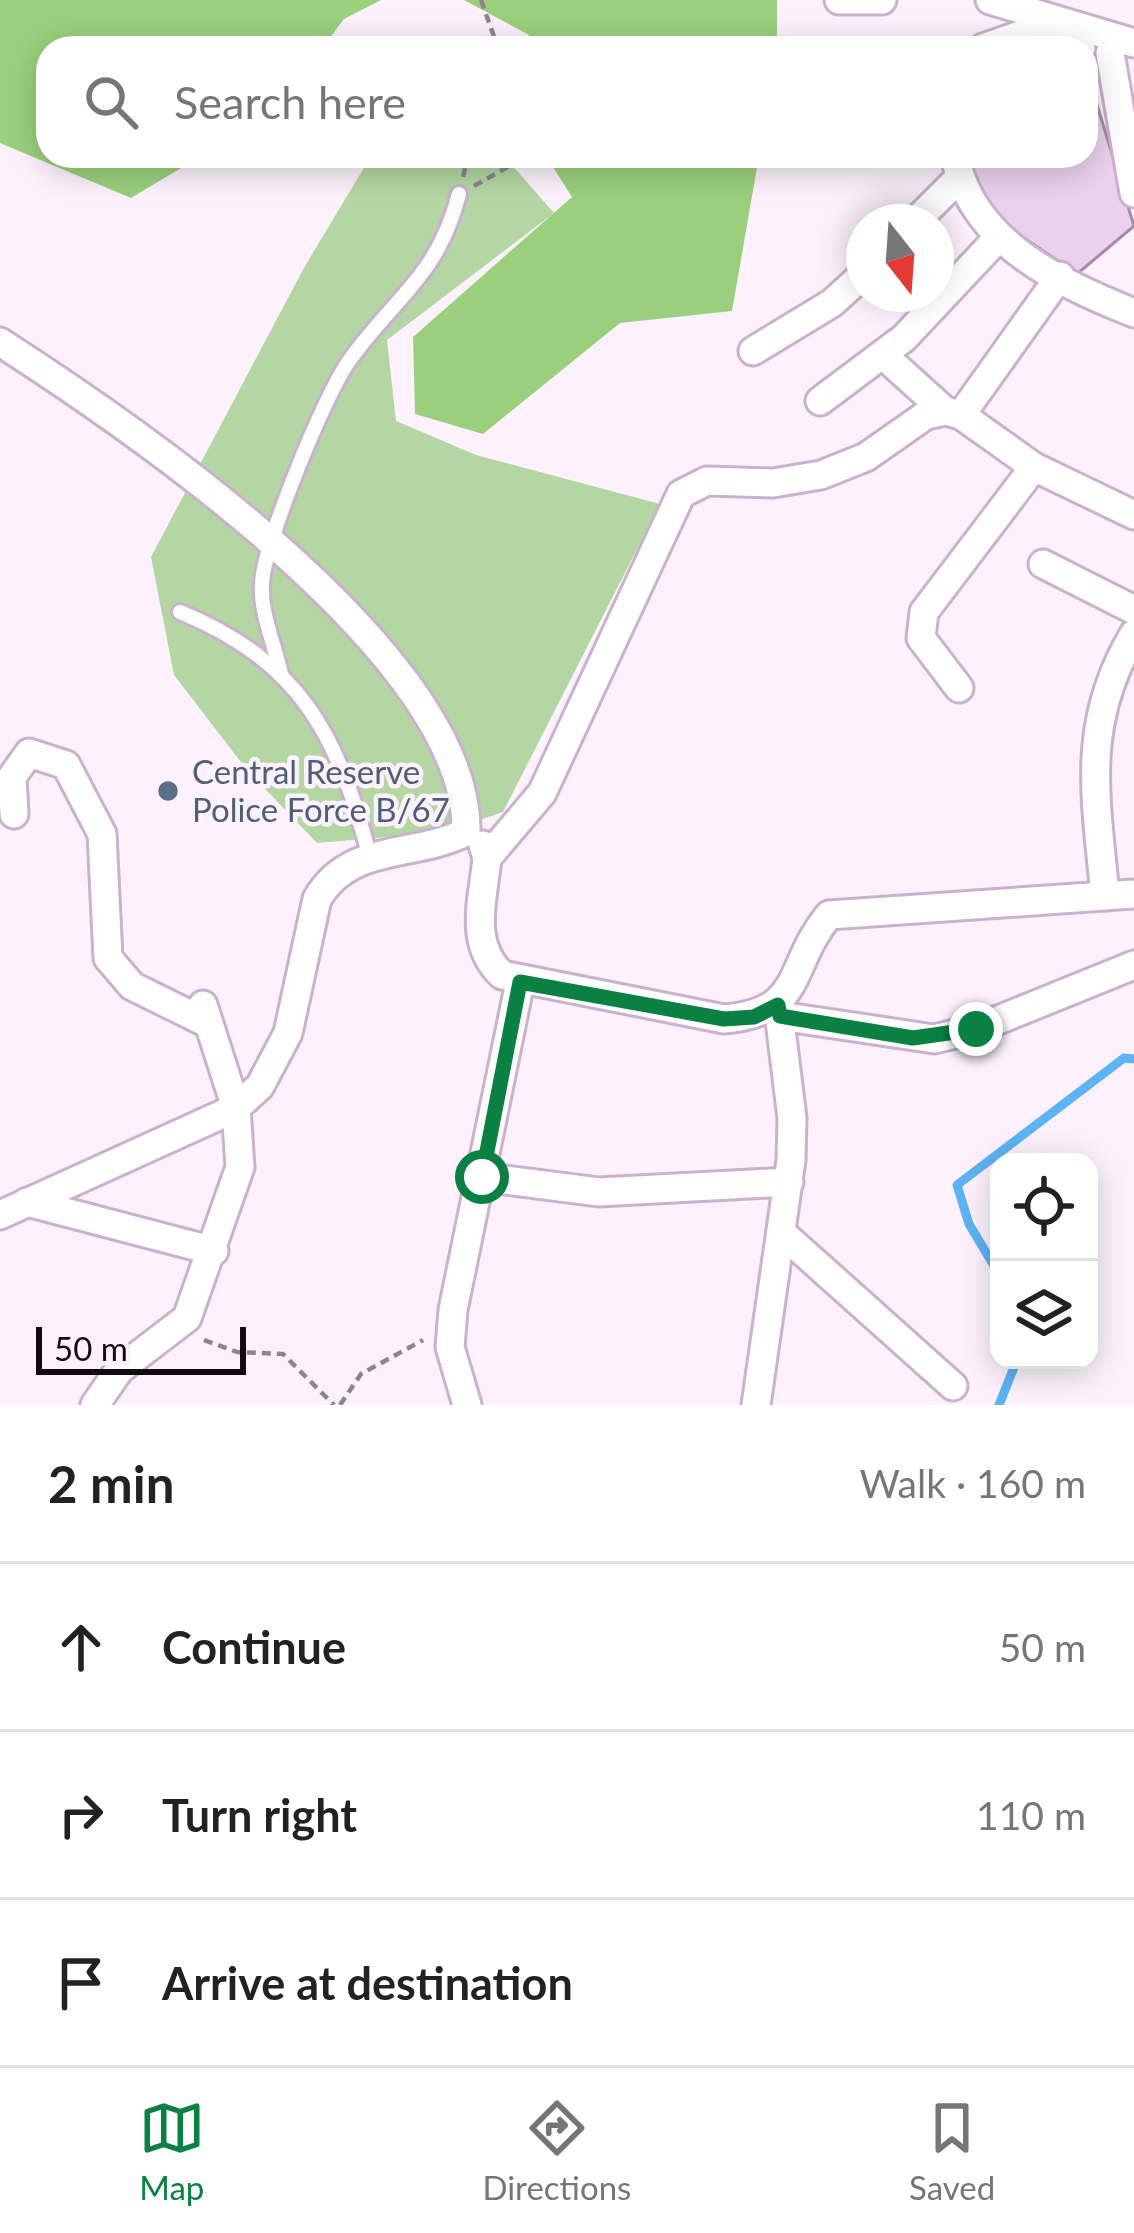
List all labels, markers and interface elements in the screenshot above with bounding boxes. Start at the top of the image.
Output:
search box [36,36,1098,168]
icon: search [78,69,144,135]
text: Search here [174,75,406,129]
north arrow [846,204,954,312]
place label: Central Reserve Police Force B/67 [192,751,450,829]
marker: Central Reserve Police Force B/67 [155,778,181,804]
route end [949,1002,1003,1056]
route start [455,1150,509,1204]
map controls [990,1153,1098,1369]
button: locate [990,1153,1098,1261]
button: layers [990,1261,1098,1369]
scale bar [36,1321,246,1374]
text: 50 m [54,1328,128,1368]
text: 2 min [48,1453,174,1514]
text: Walk · 160 m [859,1460,1086,1506]
icon: ahead [48,1614,114,1680]
text: Continue [162,1620,346,1674]
text: 50 m [999,1624,1086,1670]
icon: right [48,1782,114,1848]
text: Turn right [162,1788,357,1842]
text: 110 m [976,1792,1086,1838]
icon: arrive [48,1950,114,2016]
text: Arrive at destination [162,1956,573,2010]
tab: Map [139,2095,205,2207]
tab: Directions [482,2095,631,2207]
tab: Saved [909,2095,995,2207]

